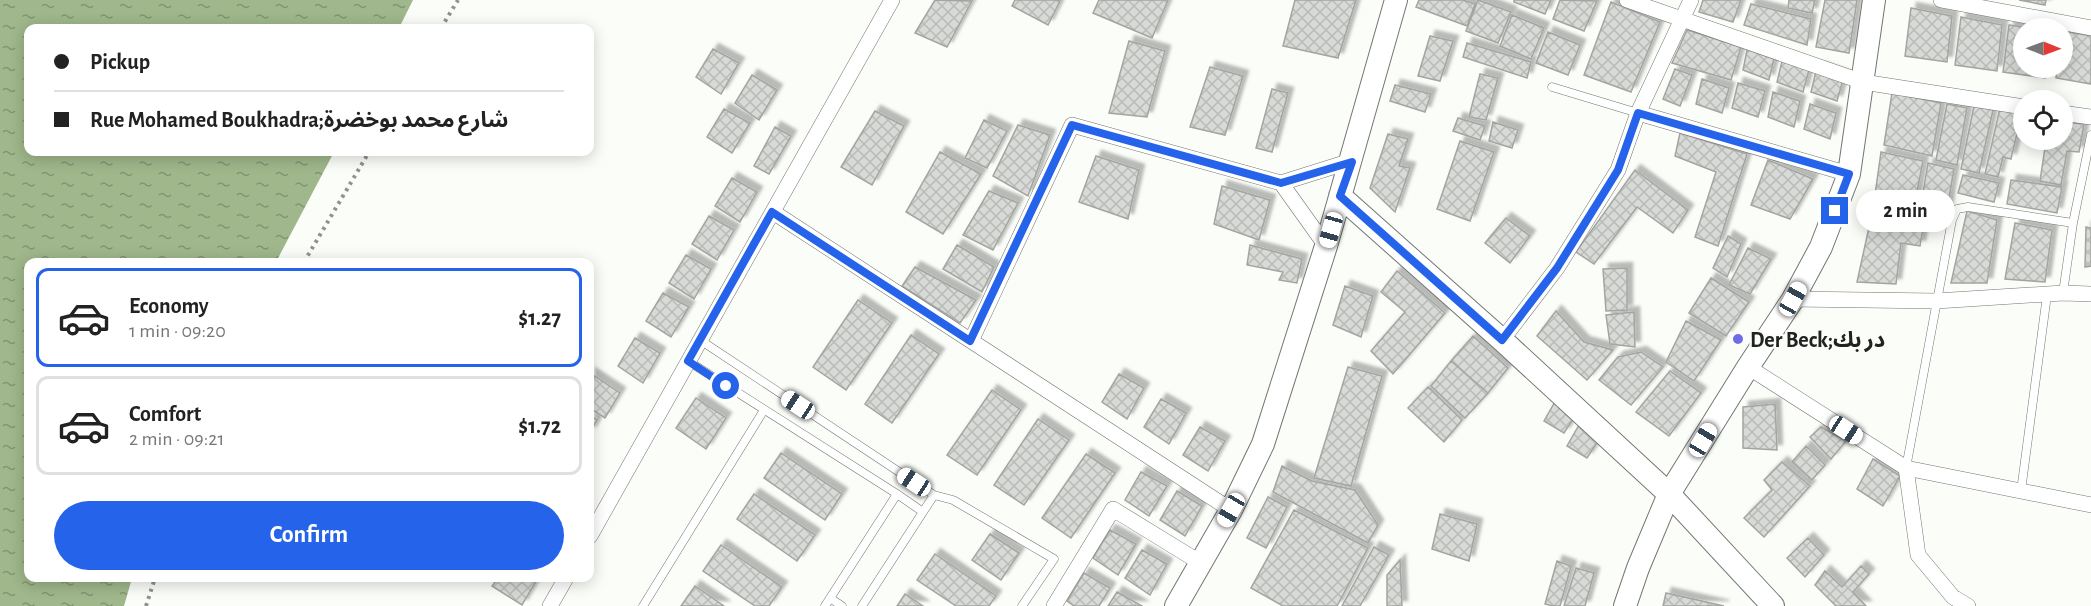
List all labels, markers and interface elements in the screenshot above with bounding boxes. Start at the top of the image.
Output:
north arrow [2013,18,2073,78]
map controls [2013,18,2073,150]
text: Pickup [90,51,150,73]
button: locate [2013,90,2073,150]
text: Rue Mohamed Boukhadra;شارع محمد بوخضرة [90,109,508,131]
callout: 2 min [1856,190,1955,232]
route end [1821,197,1848,224]
text: 2 min [1883,201,1928,221]
car [1317,210,1345,250]
car [1776,279,1810,319]
icon: car [57,291,111,345]
text: Economy [129,295,209,317]
text: $1.27 [518,307,561,329]
text: 1 min · 09:20 [129,321,226,341]
place label: Der Beck;در بك [1750,329,1885,353]
marker: Der Beck;در بك [1731,332,1745,346]
route start [712,372,739,399]
car [778,388,818,422]
icon: car [57,399,111,453]
text: Comfort [129,403,201,425]
car [1826,413,1866,447]
text: $1.72 [518,415,561,437]
car [1686,420,1720,460]
text: 2 min · 09:21 [129,429,224,449]
car [894,465,934,499]
car [1214,490,1248,530]
button: Confirm [54,501,564,570]

